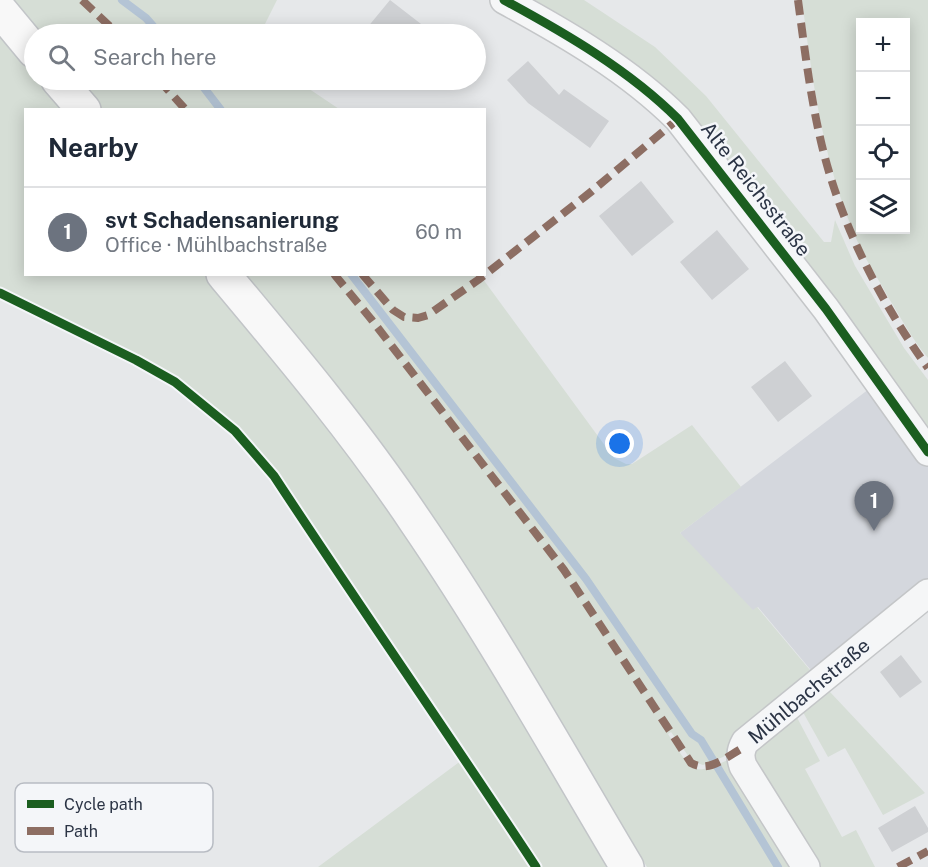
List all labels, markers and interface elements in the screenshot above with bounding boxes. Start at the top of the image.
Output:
map controls [856,18,910,234]
button: + [856,18,910,72]
search box [24,24,486,90]
icon: search [45,41,78,74]
text: Search here [93,44,217,70]
button: − [856,72,910,126]
street label: Alte Reichsstraße [696,117,816,261]
button: locate [856,126,910,180]
text: Nearby [48,132,138,163]
button: layers [856,180,910,234]
text: svt Schadensanierung [105,207,339,233]
text: 1 [63,220,72,244]
text: 60 m [415,220,462,244]
text: Office · Mühlbachstraße [105,233,327,257]
your location [605,429,634,458]
pin: 1 [854,482,894,531]
street label: Mühlbachstraße [743,633,875,749]
legend [15,783,213,852]
text: Cycle path [64,795,143,814]
text: Path [64,822,98,841]

